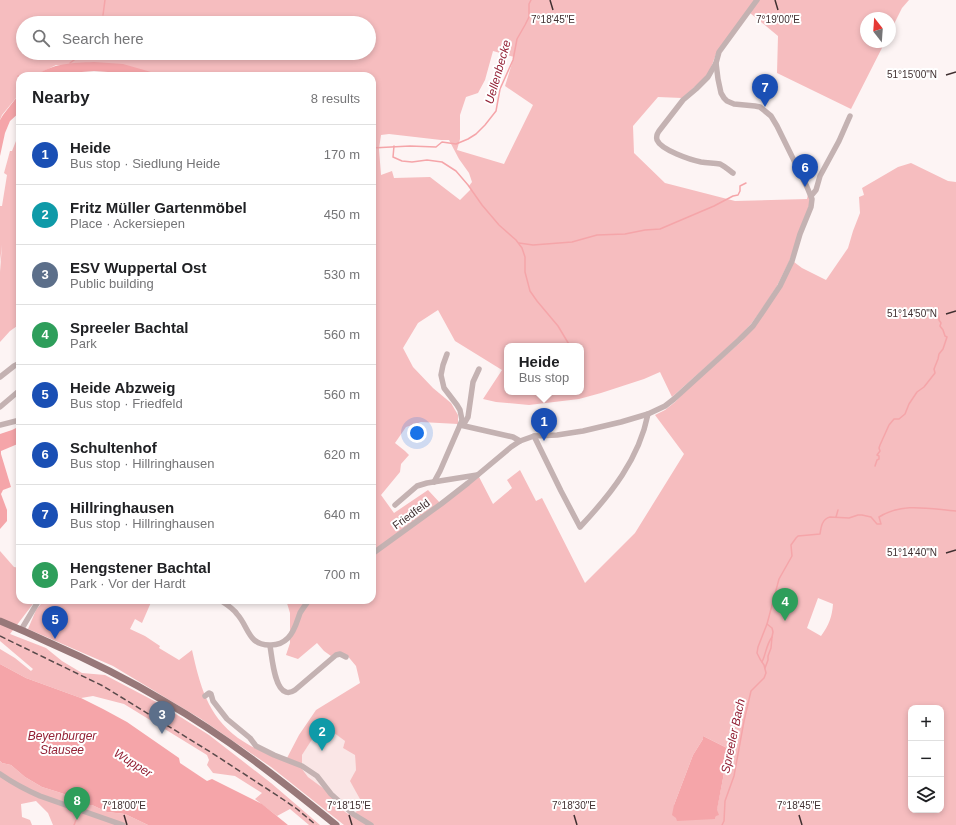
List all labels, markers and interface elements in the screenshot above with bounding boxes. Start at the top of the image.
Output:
north arrow [860,12,896,48]
text: 7°18'45"E [531,14,575,25]
text: 7°19'00"E [756,14,800,25]
search box [16,16,376,60]
icon: search [30,27,52,49]
text: Search here [62,30,144,47]
water label: Uellenbecke [482,38,514,106]
text: 51°15'00"N [887,69,937,80]
pin: 7 [752,74,778,107]
text: Nearby [32,88,90,107]
text: 8 results [311,91,360,106]
text: Heide [70,139,111,156]
text: 1 [41,147,49,162]
text: 170 m [324,147,360,162]
pin: 6 [792,154,818,187]
text: Bus stop · Siedlung Heide [70,156,220,171]
text: Fritz Müller Gartenmöbel [70,199,247,216]
text: 2 [41,207,49,222]
text: 450 m [324,207,360,222]
text: Place · Ackersiepen [70,216,185,231]
text: ESV Wuppertal Ost [70,259,206,276]
text: 3 [41,267,49,282]
text: 530 m [324,267,360,282]
text: Public building [70,276,154,291]
text: 51°14'50"N [887,308,937,319]
text: Spreeler Bachtal [70,319,188,336]
text: 4 [41,327,49,342]
text: 560 m [324,327,360,342]
text: Park [70,336,97,351]
popup [504,343,584,395]
text: Heide [519,353,560,370]
text: Bus stop [519,370,569,385]
text: Heide Abzweig [70,379,175,396]
text: 5 [41,387,49,402]
text: 560 m [324,387,360,402]
text: Bus stop · Friedfeld [70,396,183,411]
pin: 1 [531,408,557,441]
your location [407,423,427,443]
text: Schultenhof [70,439,157,456]
text: 6 [41,447,49,462]
text: 620 m [324,447,360,462]
text: Bus stop · Hillringhausen [70,456,215,471]
street label: Friedfeld [390,497,432,531]
text: Hillringhausen [70,499,174,516]
text: 7 [41,507,49,522]
text: 640 m [324,507,360,522]
text: Bus stop · Hillringhausen [70,516,215,531]
text: 51°14'40"N [887,547,937,558]
text: Hengstener Bachtal [70,559,211,576]
text: 8 [41,567,49,582]
text: 700 m [324,567,360,582]
text: Park · Vor der Hardt [70,576,186,591]
pin: 4 [772,588,798,621]
pin: 5 [42,606,68,639]
water label: Spreeler Bach [718,697,748,775]
pin: 3 [149,701,175,734]
map controls [908,705,944,813]
button: + [908,705,944,741]
pin: 2 [309,718,335,751]
water label: Beyenburger Stausee [28,729,97,757]
button: − [908,741,944,777]
water label: Wupper [111,746,155,781]
button: layers [908,777,944,813]
pin: 8 [64,787,90,820]
text: 7°18'00"E [102,800,146,811]
text: 7°18'15"E [327,800,371,811]
text: 7°18'30"E [552,800,596,811]
text: 7°18'45"E [777,800,821,811]

